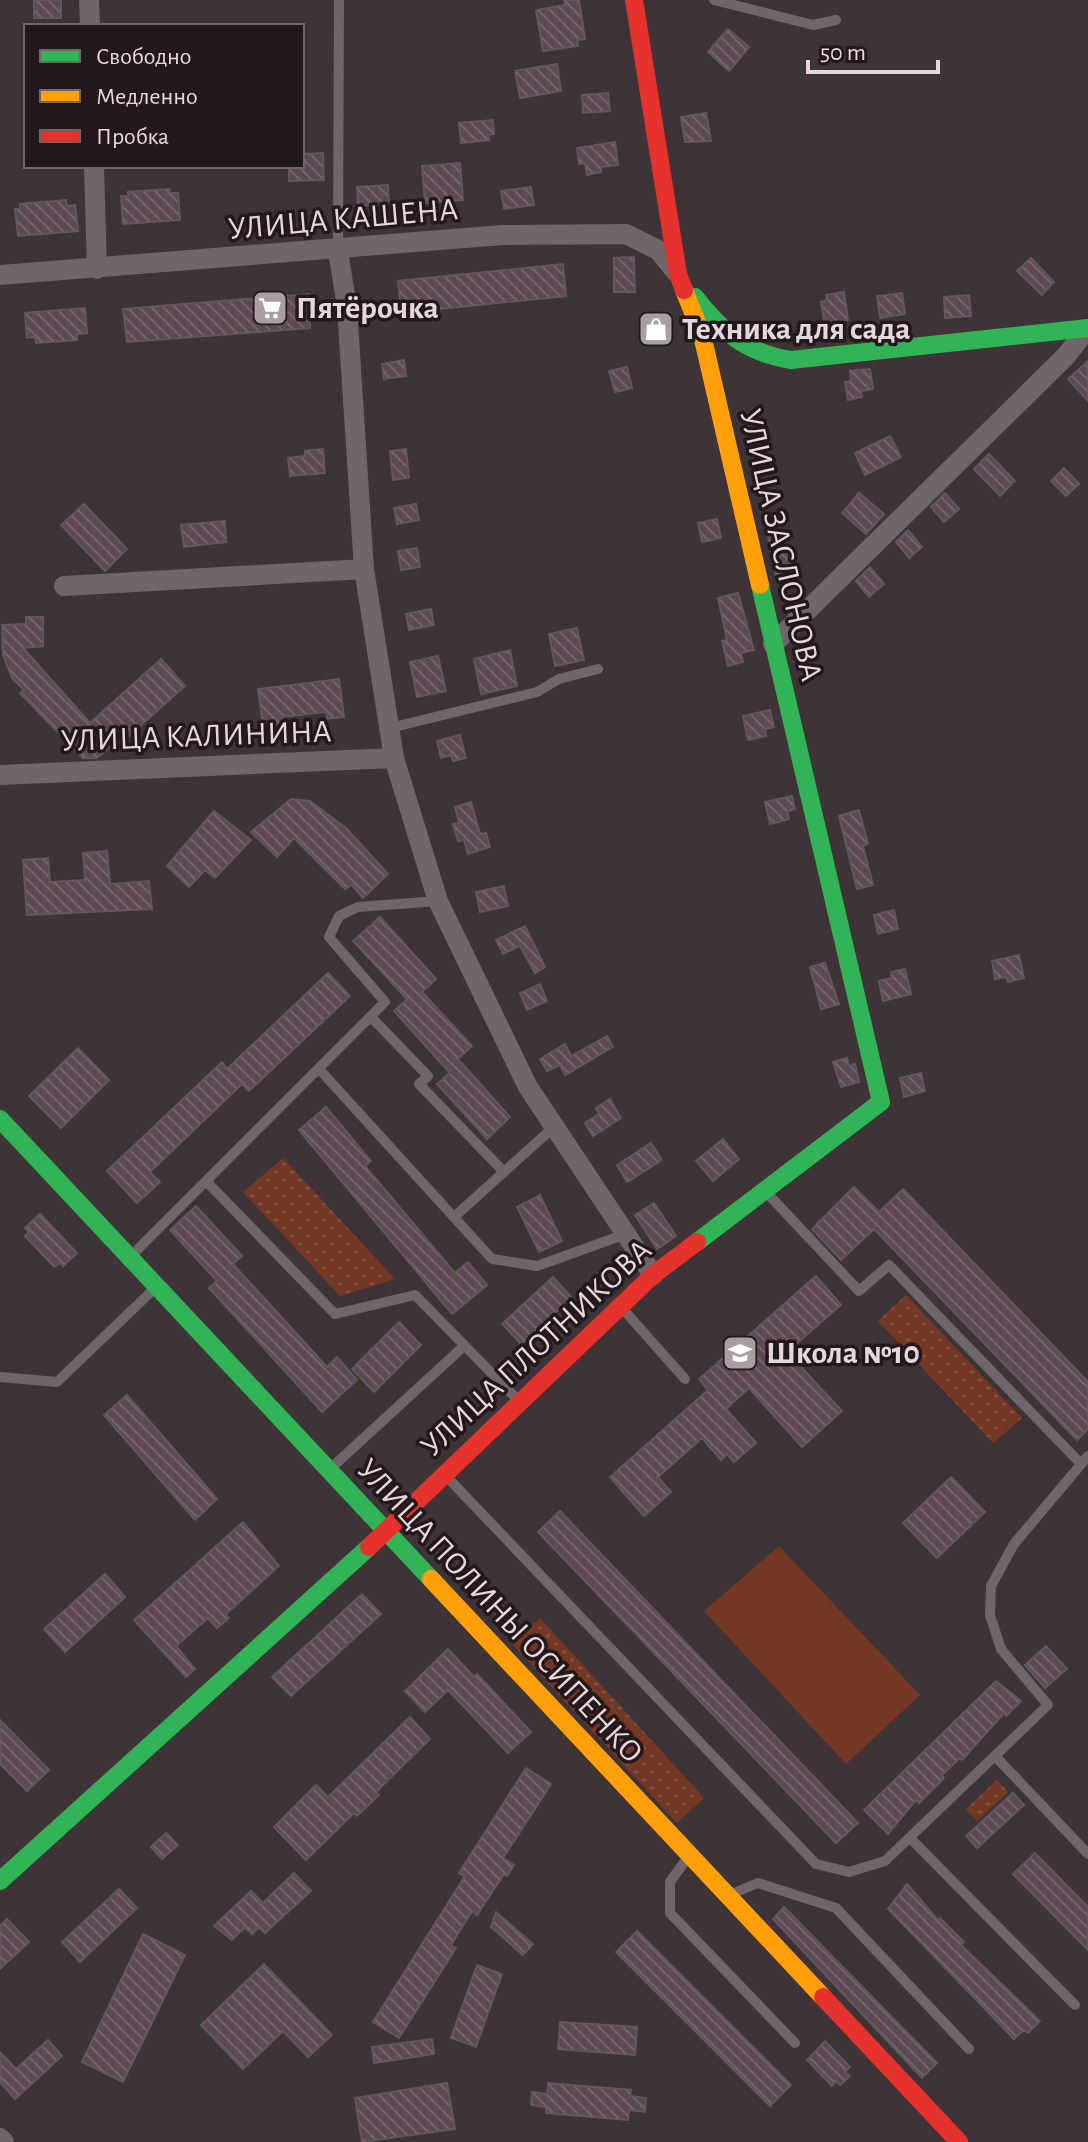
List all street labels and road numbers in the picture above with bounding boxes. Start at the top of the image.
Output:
street label: УЛИЦА КАШЕНА [227,193,459,245]
street label: УЛИЦА ЗАСЛОНОВА [734,406,828,684]
street label: УЛИЦА КАЛИНИНА [60,715,332,757]
street label: УЛИЦА ПЛОТНИКОВА [415,1233,657,1463]
street label: УЛИЦА ПОЛИНЫ ОСИПЕНКО [351,1453,649,1769]

